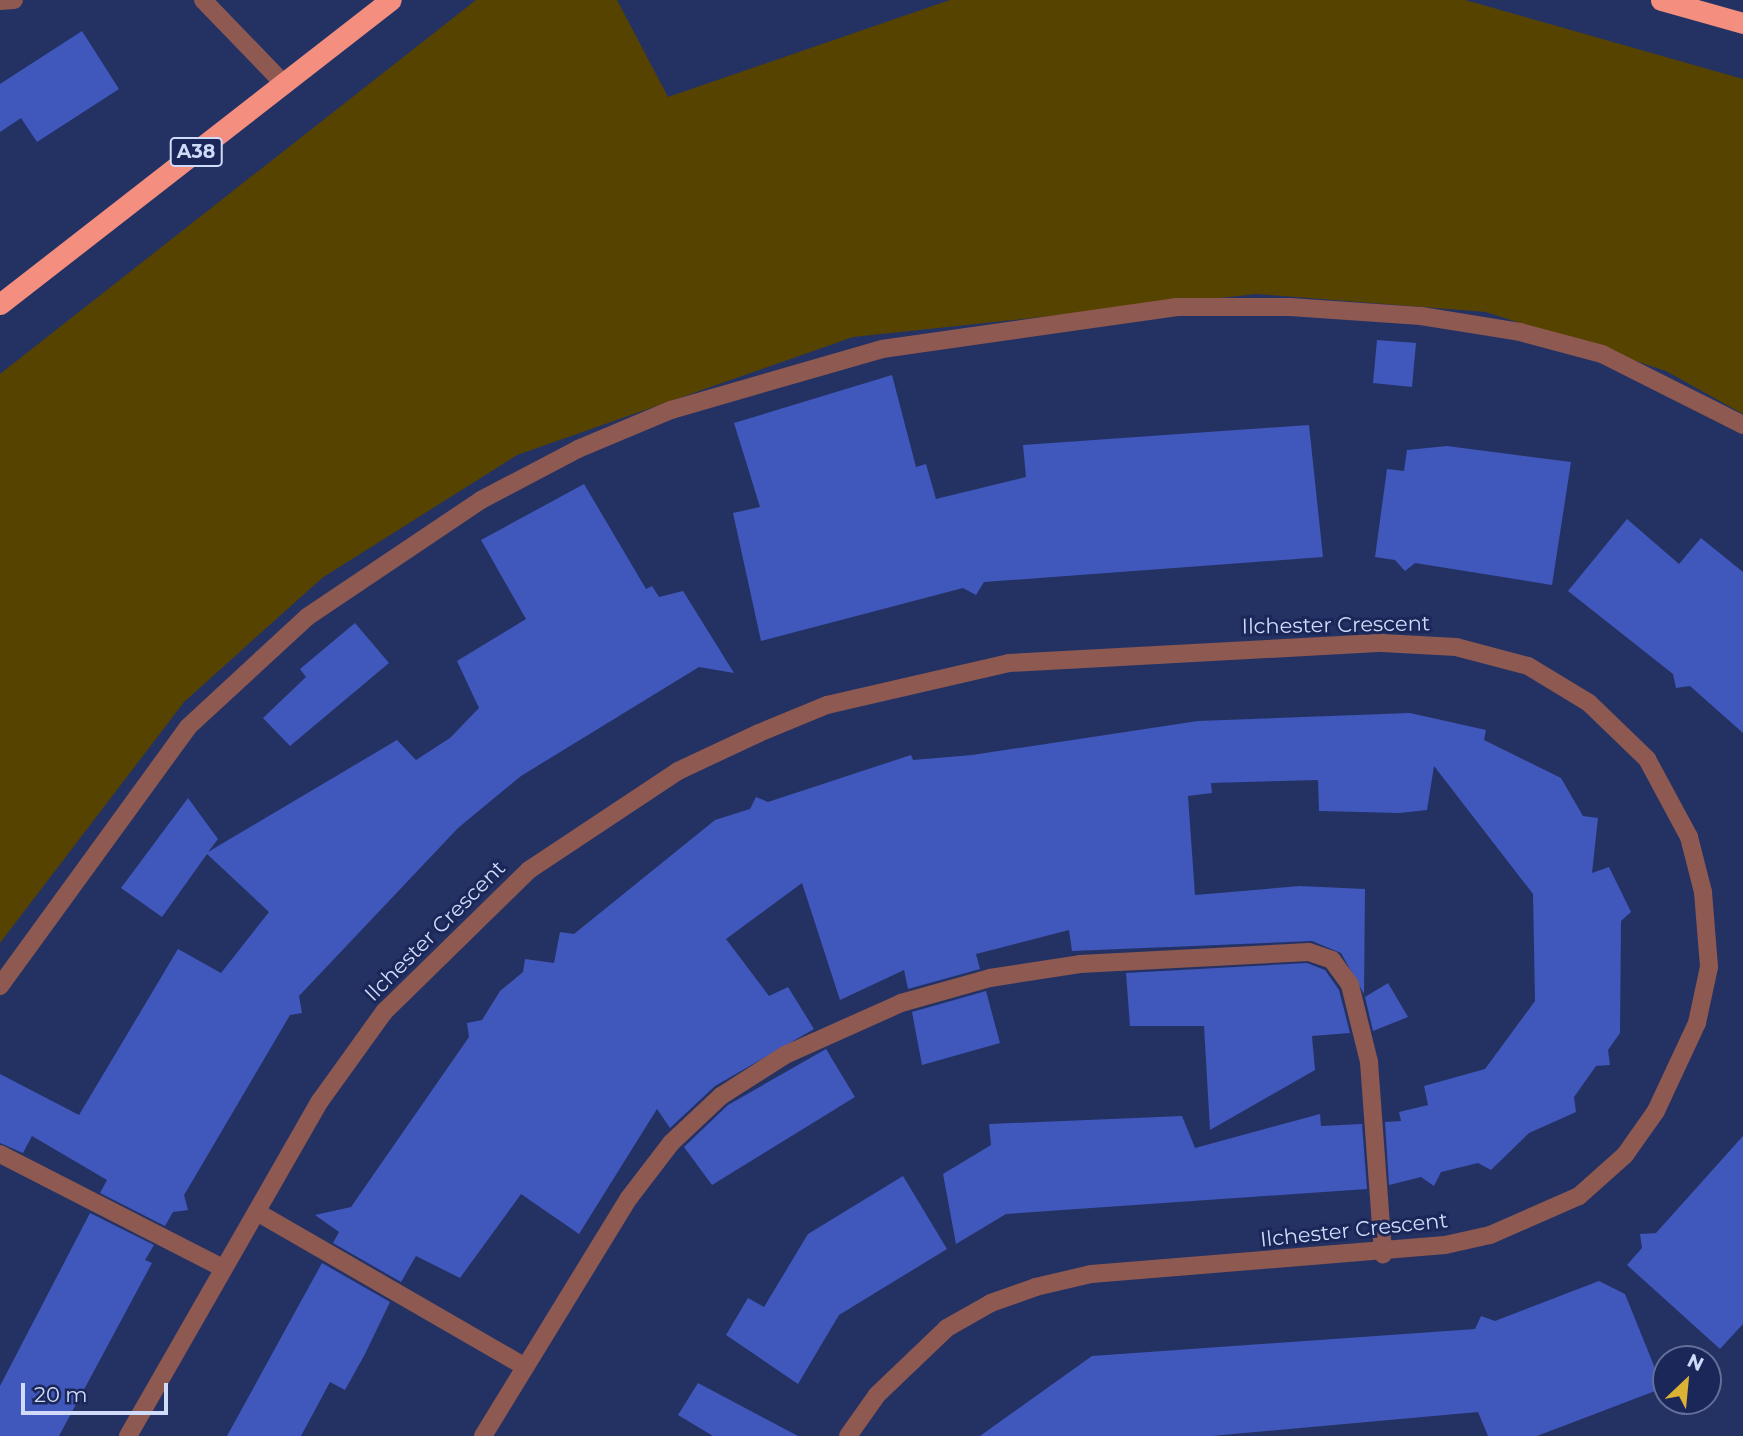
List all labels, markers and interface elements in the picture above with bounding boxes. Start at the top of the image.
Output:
road number: A38 [168,136,224,168]
street label: Ilchester Crescent [1242,611,1430,639]
street label: Ilchester Crescent [359,855,511,1007]
street label: Ilchester Crescent [1259,1208,1449,1252]
north arrow [1652,1345,1722,1415]
text: N [1684,1349,1707,1376]
scale bar [24,1370,172,1414]
text: 20 m [34,1382,88,1407]

